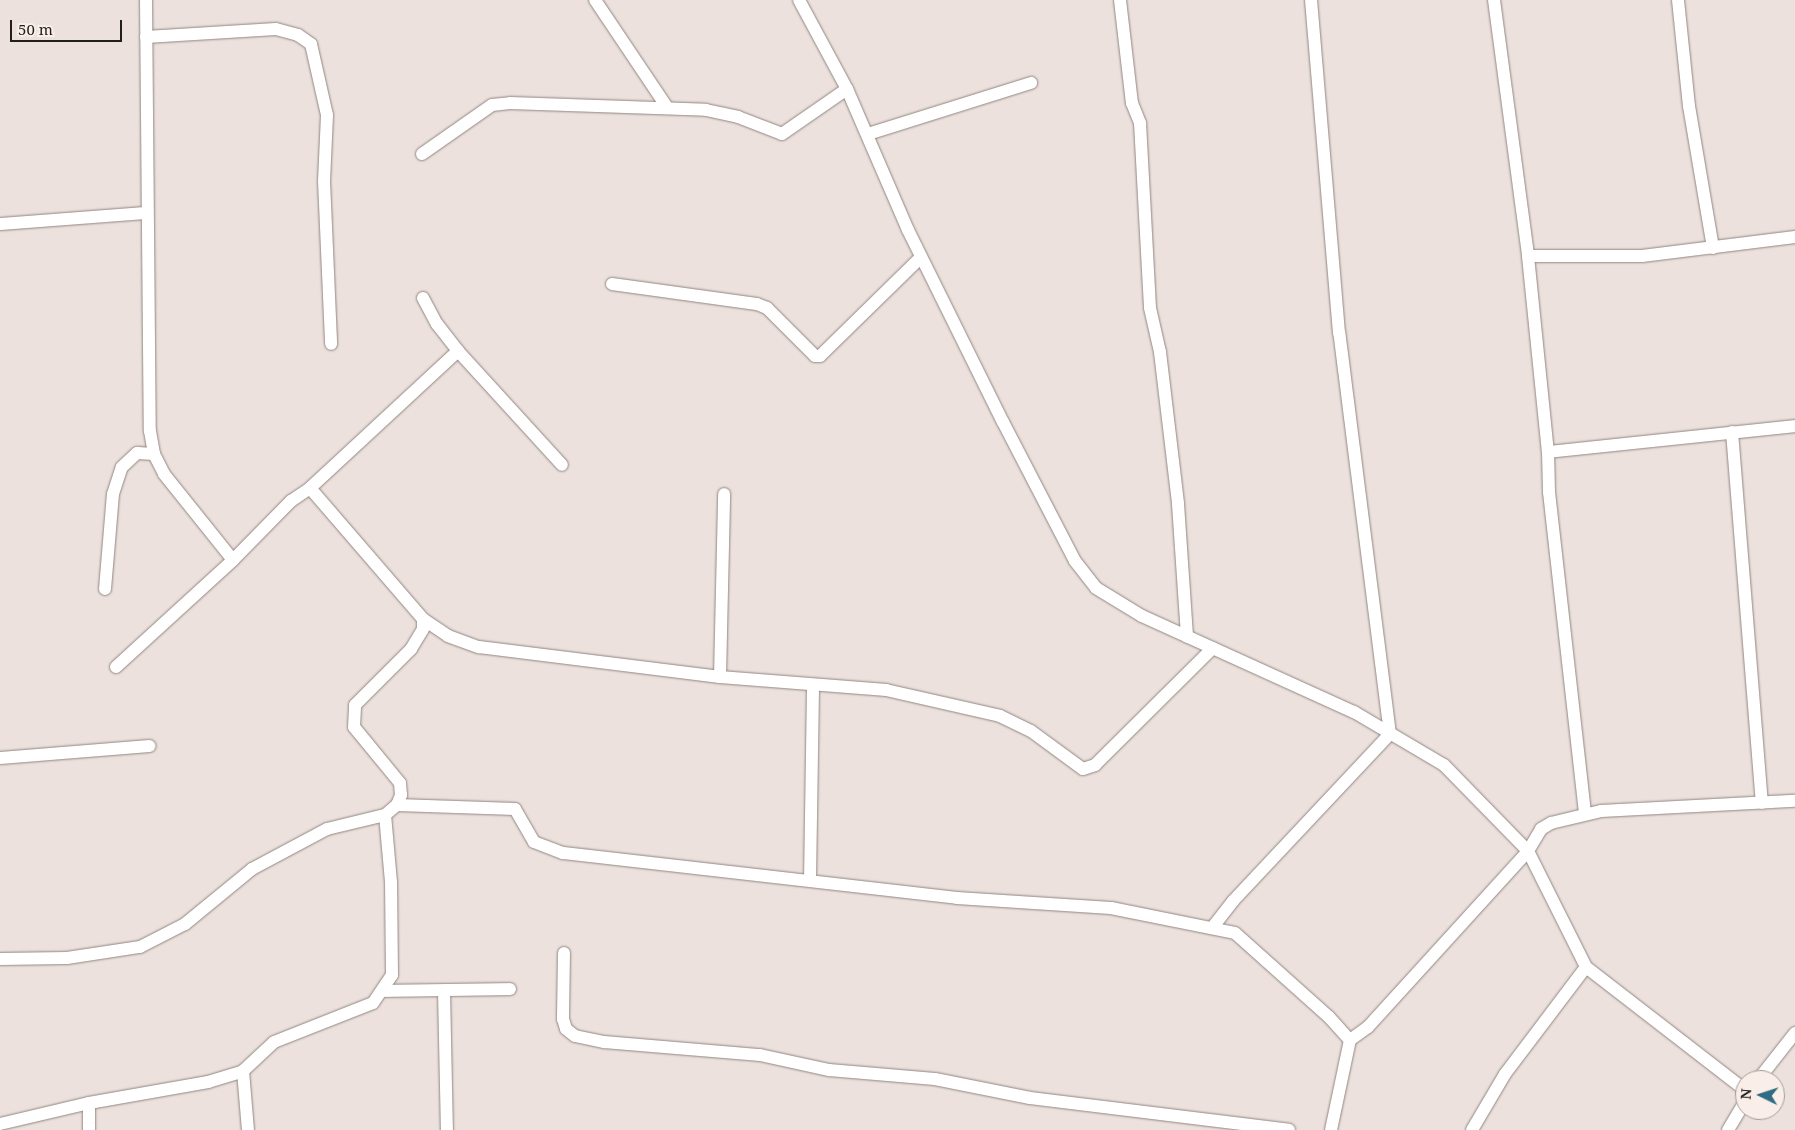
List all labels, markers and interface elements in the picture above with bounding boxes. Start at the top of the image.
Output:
scale bar [12,10,125,42]
text: 50 m [18,19,53,39]
north arrow [1735,1070,1785,1120]
text: N [1736,1088,1755,1100]

